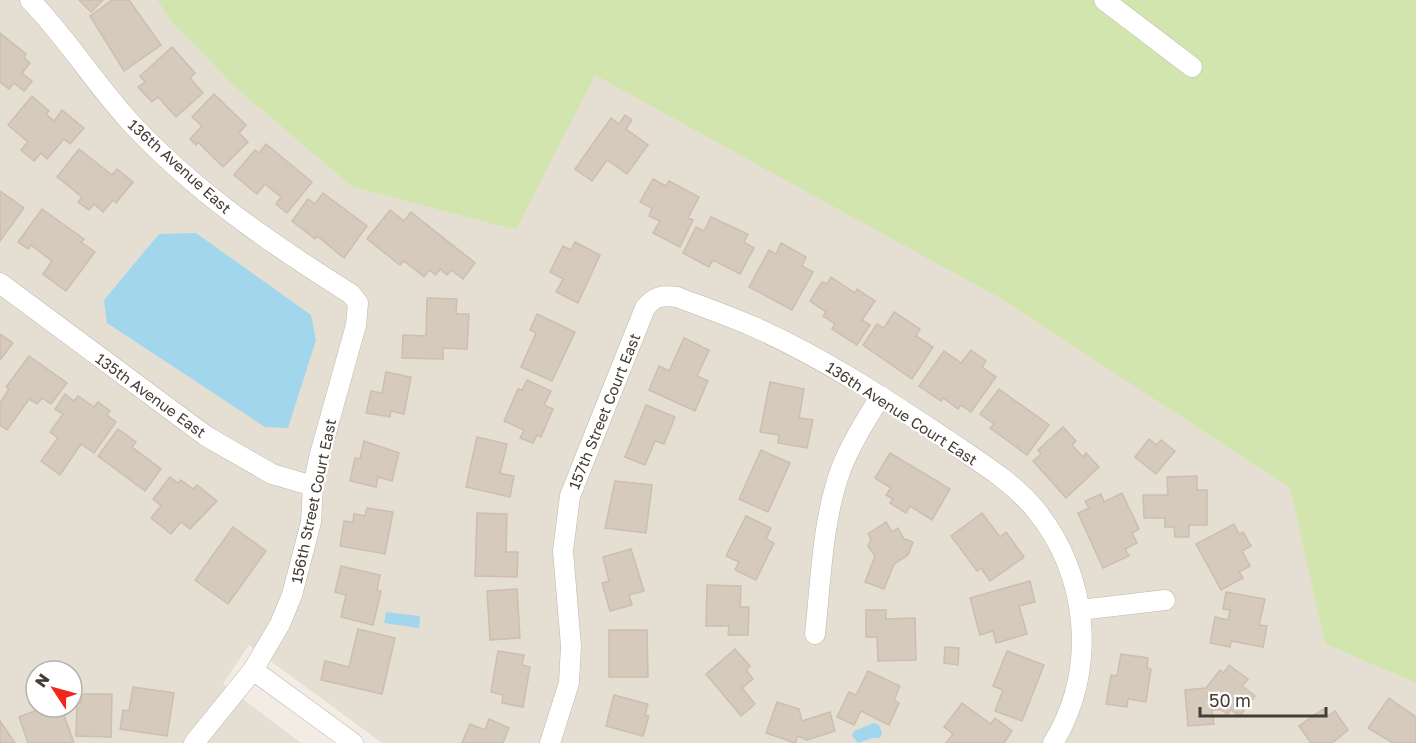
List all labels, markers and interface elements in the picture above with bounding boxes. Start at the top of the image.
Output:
street label: 136th Avenue East [125,115,235,217]
street label: 157th Street Court East [564,330,644,492]
street label: 135th Avenue East [92,349,210,441]
street label: 136th Avenue Court East [823,357,981,469]
street label: 156th Street Court East [287,417,339,585]
north arrow [24,659,84,719]
text: N [30,669,54,691]
scale bar [1200,680,1326,718]
text: 50 m [1209,689,1251,711]

